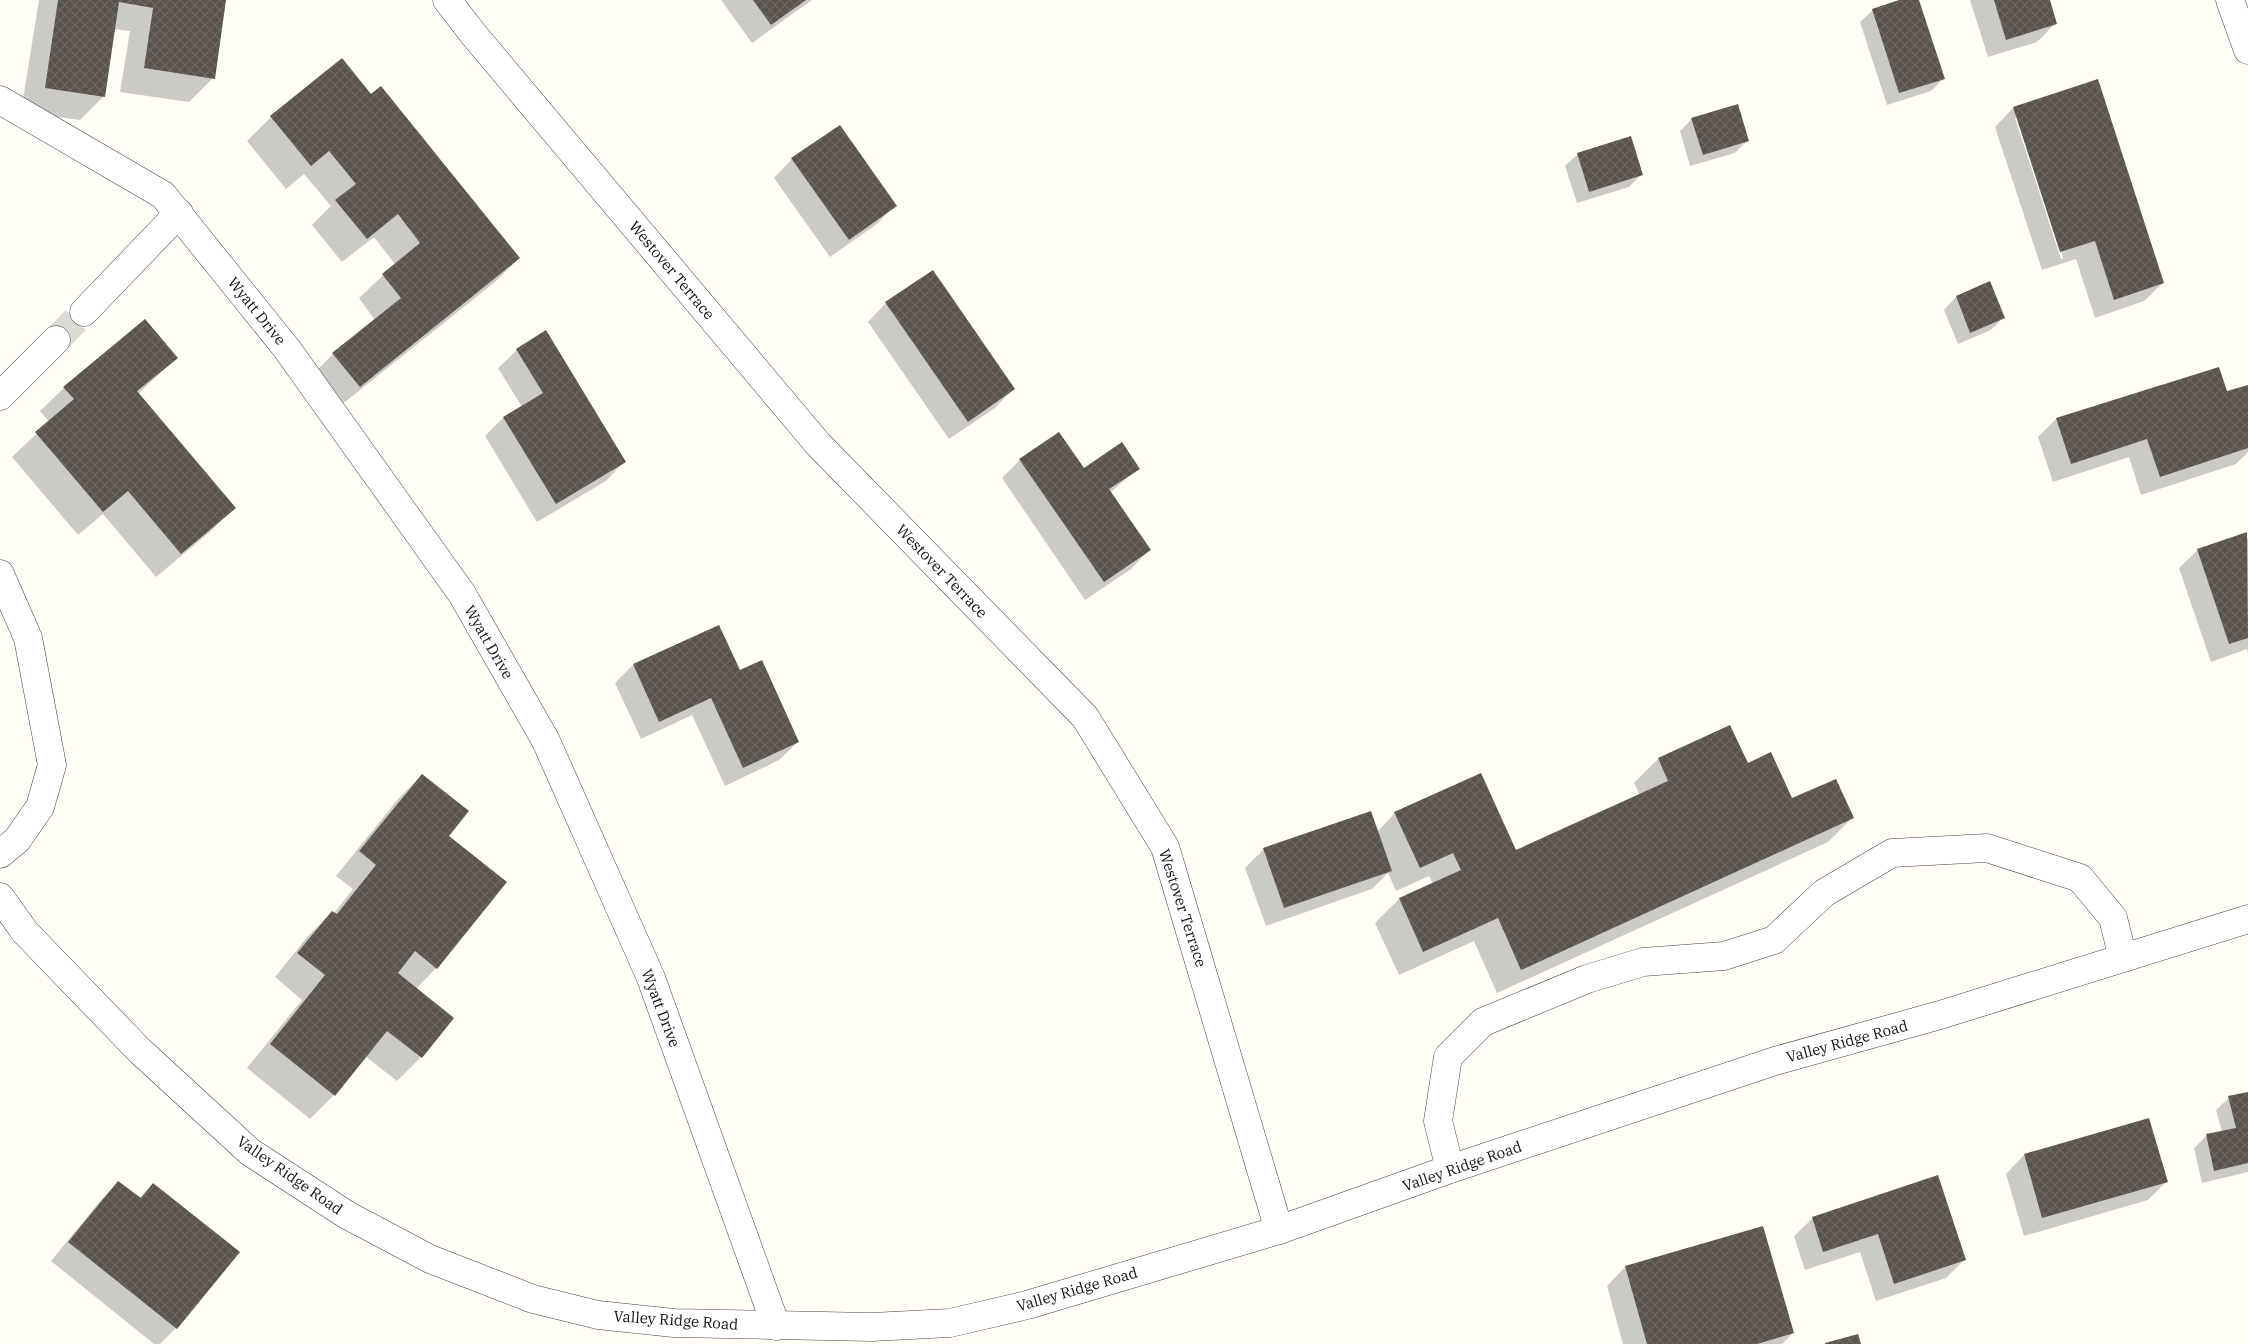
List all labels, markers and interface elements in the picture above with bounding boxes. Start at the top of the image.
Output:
street label: Westover Terrace [625,217,719,323]
street label: Wyatt Drive [224,273,290,349]
street label: Westover Terrace [892,520,992,622]
street label: Wyatt Drive [460,602,518,682]
street label: Westover Terrace [1155,847,1211,969]
street label: Wyatt Drive [637,966,685,1050]
street label: Valley Ridge Road [1784,1016,1910,1066]
street label: Valley Ridge Road [233,1131,347,1219]
street label: Valley Ridge Road [1400,1137,1524,1195]
street label: Valley Ridge Road [1014,1263,1140,1315]
street label: Valley Ridge Road [613,1306,739,1334]

